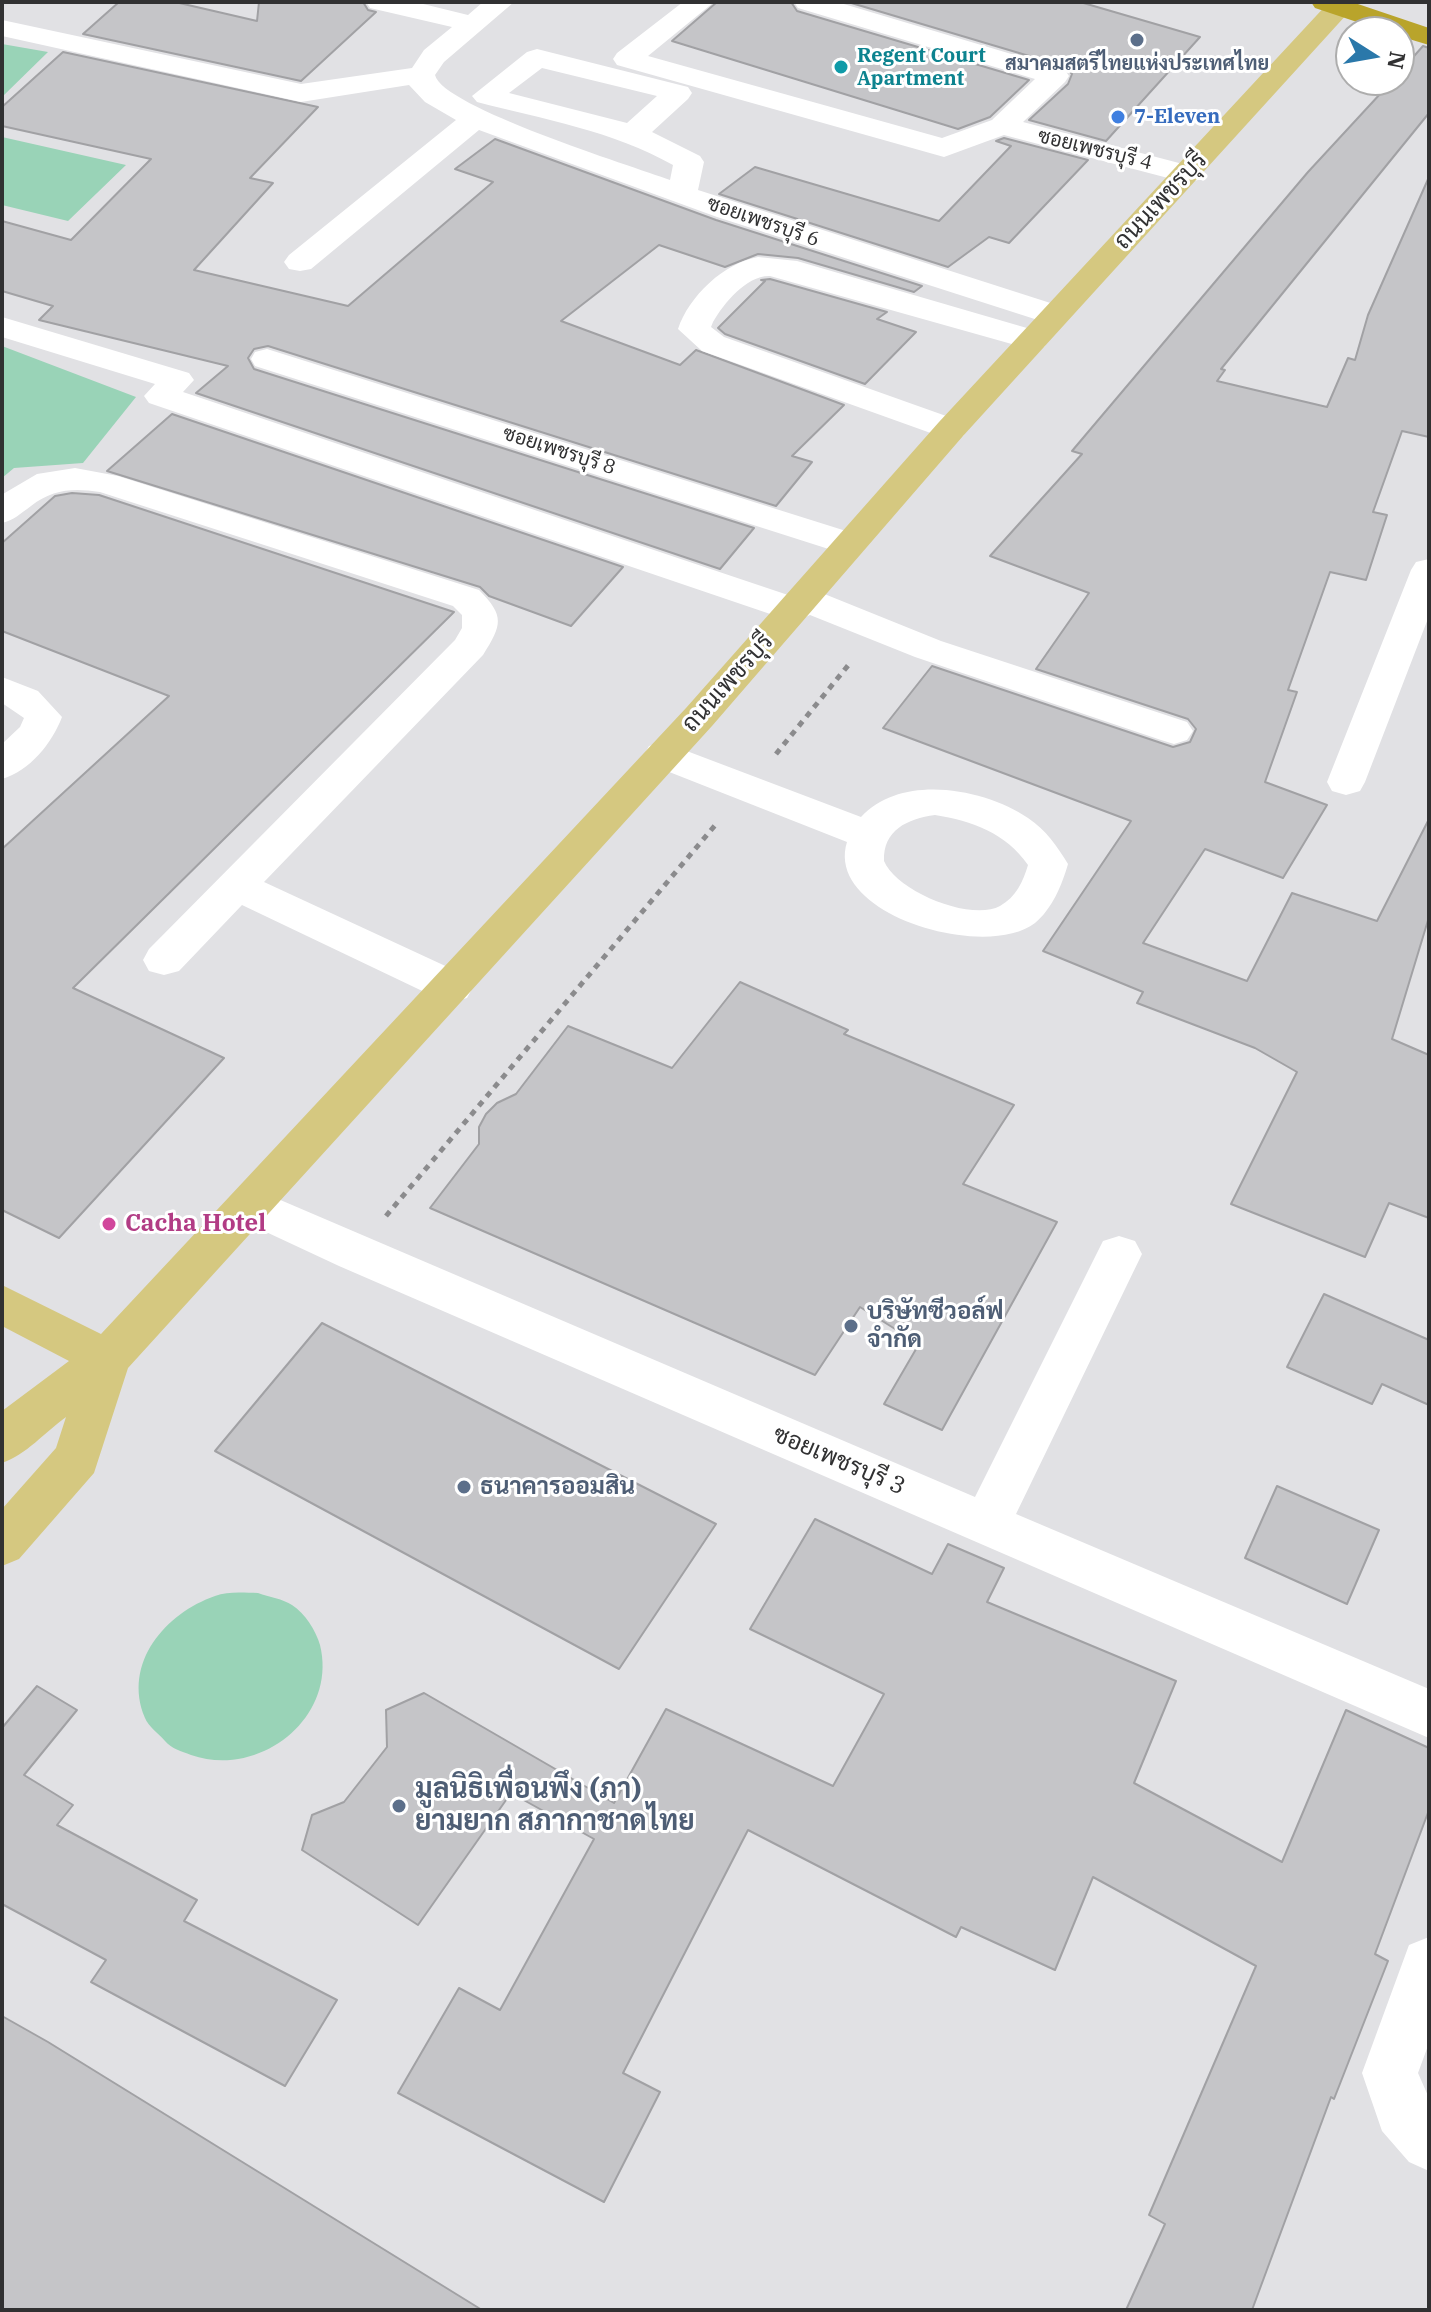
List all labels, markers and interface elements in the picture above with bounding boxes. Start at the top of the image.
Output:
north arrow [1335,16,1415,96]
marker: สมาคมสตรีไทยแห่งประเทศไทย [1128,31,1146,49]
place label: Regent Court Apartment [857,44,986,91]
text: N [1381,49,1413,72]
place label: สมาคมสตรีไทยแห่งประเทศไทย [1005,52,1269,76]
marker: Regent Court Apartment [832,58,850,76]
place label: 7-Eleven [1134,105,1220,129]
marker: 7-Eleven [1109,108,1127,126]
street label: ซอยเพชรบุรี 4 [1035,124,1155,176]
street label: ถนนเพชรบุรี [1109,146,1213,256]
street label: ซอยเพชรบุรี 6 [704,192,822,252]
street label: ซอยเพชรบุรี 8 [500,421,618,481]
street label: ถนนเพชรบุรี [676,628,780,738]
place label: Cacha Hotel [125,1210,266,1238]
marker: Cacha Hotel [100,1215,118,1233]
place label: บริษัทซีวอล์ฟ จำกัด [867,1298,1003,1354]
marker: บริษัทซีวอล์ฟ จำกัด [842,1317,860,1335]
street label: ซอยเพชรบุรี 3 [769,1420,909,1502]
place label: ธนาคารออมสิน [480,1473,635,1501]
marker: ธนาคารออมสิน [455,1478,473,1496]
place label: มูลนิธิเพื่อนพึง (ภา) ยามยาก สภากาชาดไทย [415,1773,695,1839]
marker: มูลนิธิเพื่อนพึง (ภา) ยามยาก สภากาชาดไทย [390,1797,408,1815]

